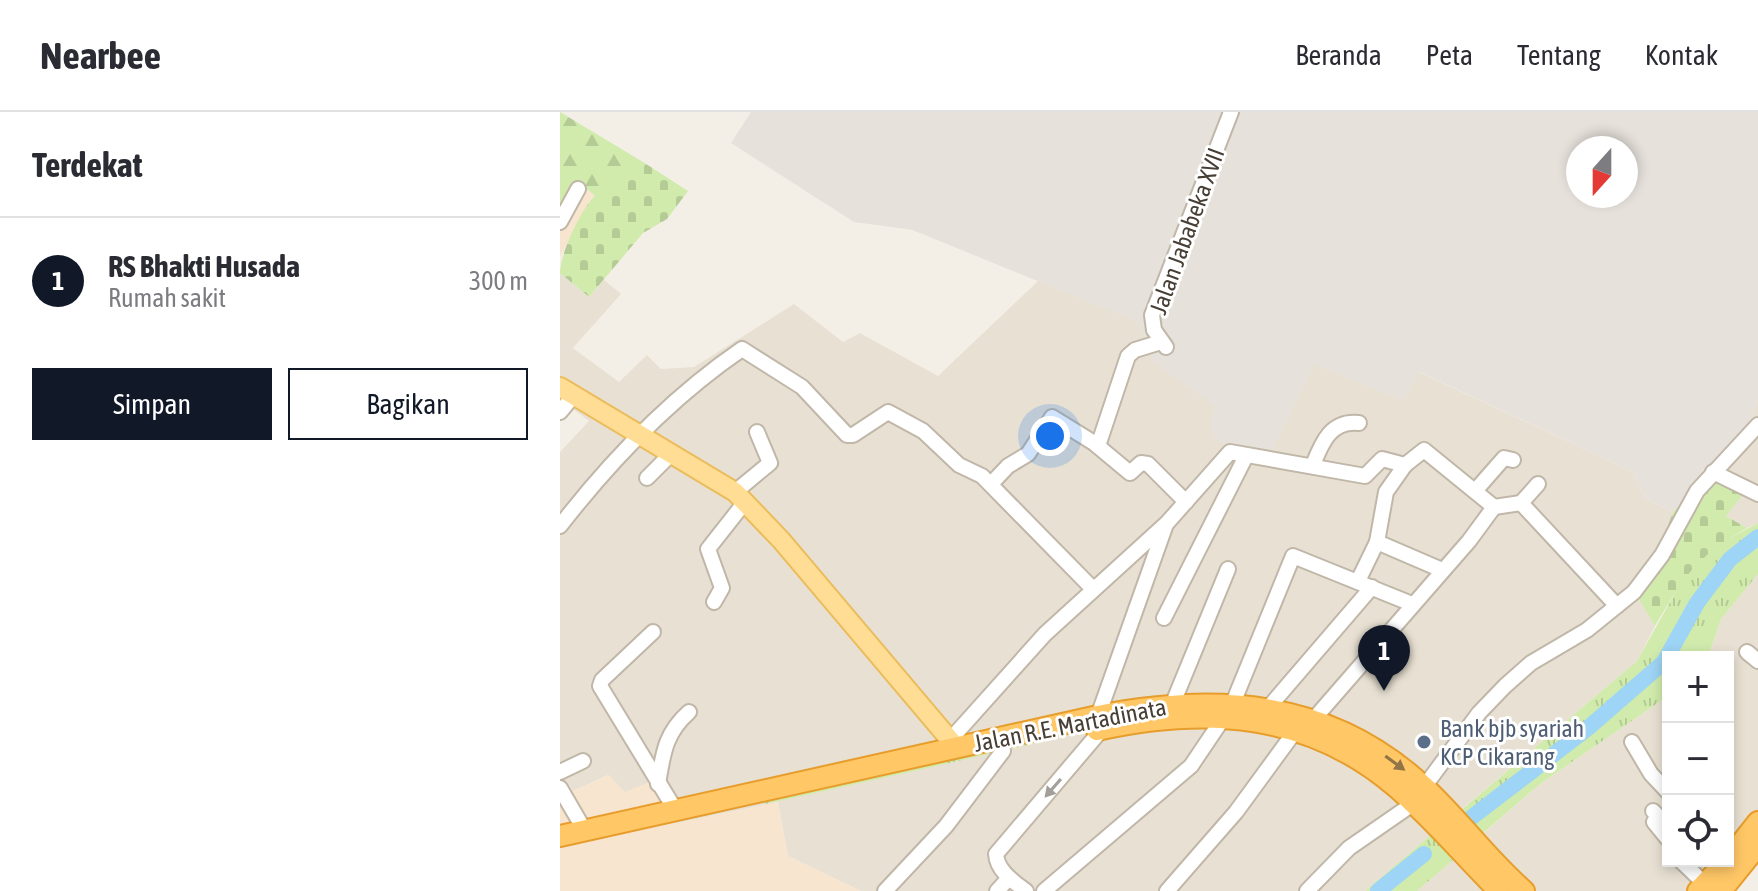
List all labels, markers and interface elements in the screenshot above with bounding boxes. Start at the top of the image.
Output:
text: Nearbee [40,34,161,77]
text: Beranda [1295,39,1382,71]
text: Peta [1426,39,1473,71]
text: Tentang [1517,39,1601,71]
text: Kontak [1645,39,1718,71]
north arrow [1566,136,1638,208]
street label: Jalan Jababeka XVII [1144,144,1230,318]
text: Terdekat [32,145,142,184]
text: RS Bhakti Husada [108,249,300,283]
text: 1 [52,266,64,296]
text: 300 m [469,266,528,296]
text: Rumah sakit [108,283,226,313]
button: Simpan [32,368,272,440]
button: Bagikan [288,368,528,440]
your location [1030,416,1070,456]
pin: 1 [1358,625,1410,691]
map controls [1662,651,1734,867]
button: + [1662,651,1734,723]
street label: Jalan R.E. Martadinata [972,693,1168,757]
place label: Bank bjb syariah KCP Cikarang [1440,715,1584,770]
button: − [1662,723,1734,795]
marker: Bank bjb syariah KCP Cikarang [1415,733,1433,751]
one-way arrow [1384,755,1405,770]
one-way arrow [1044,778,1062,798]
button: locate [1662,795,1734,867]

